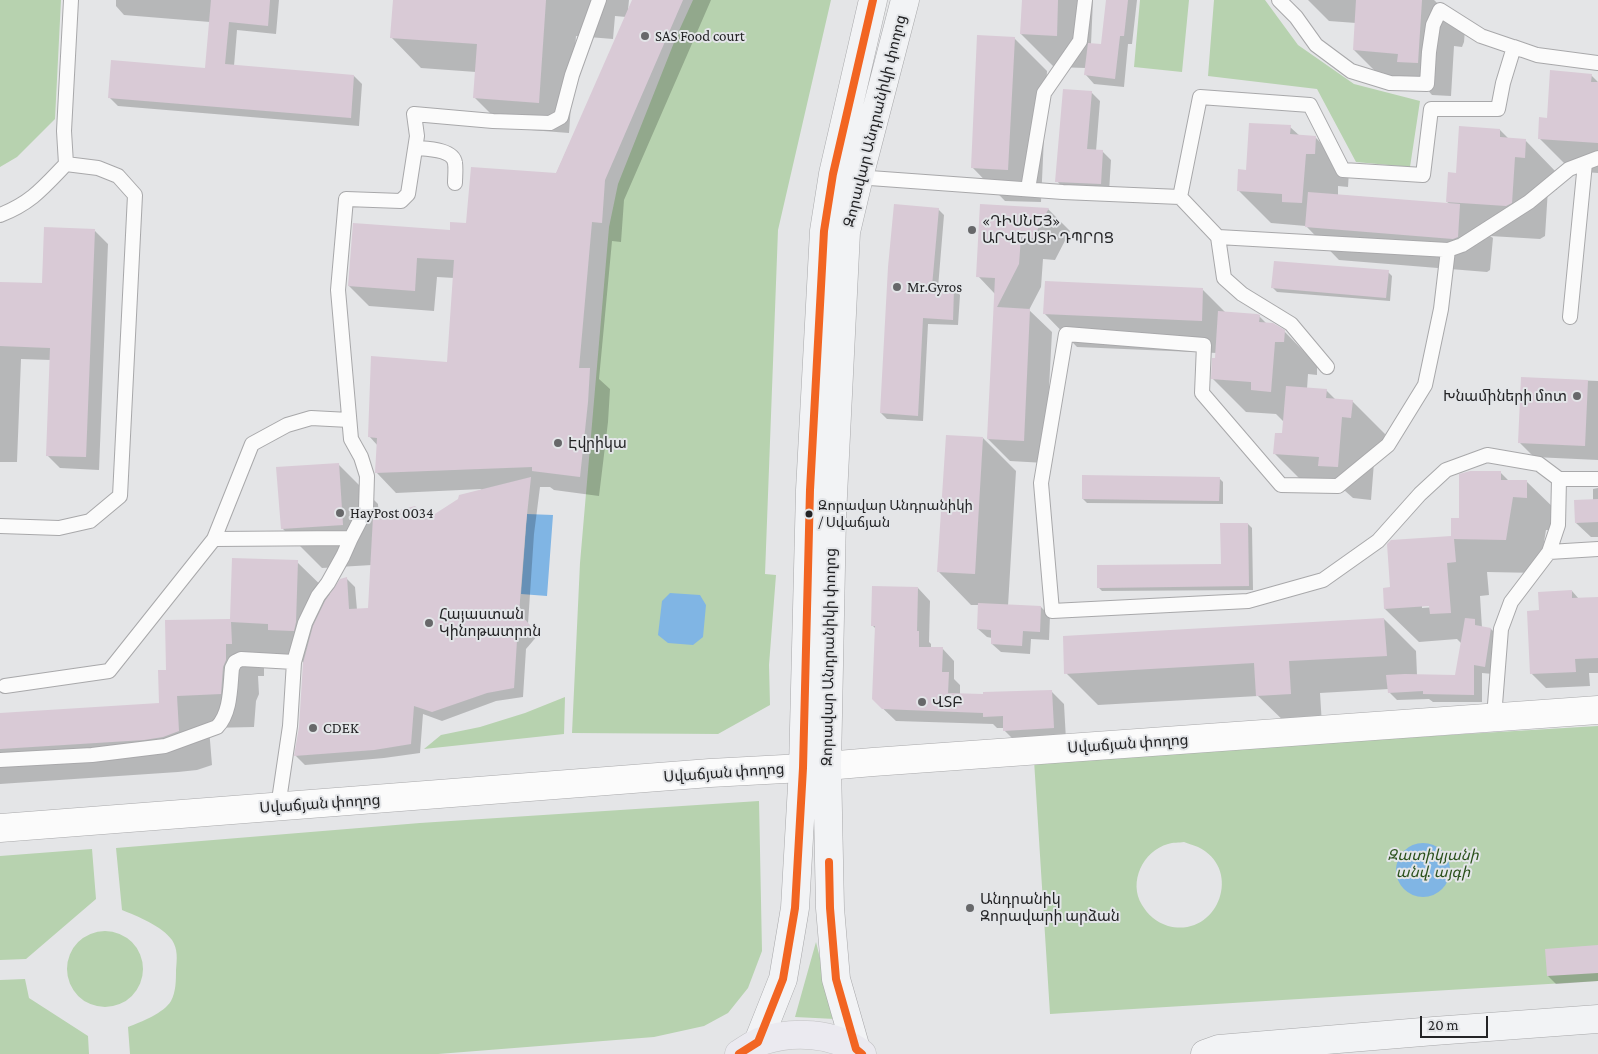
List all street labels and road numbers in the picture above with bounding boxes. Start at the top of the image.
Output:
street label: Զորավար Անդրանիկի փողոց [840,13,910,229]
street label: Զորավար Անդրանիկի փողոց [818,548,840,766]
street label: Սվաճյան փողոց [1067,731,1189,757]
street label: Սվաճյան փողոց [663,760,785,786]
street label: Սվաճյան փողոց [259,791,381,817]

